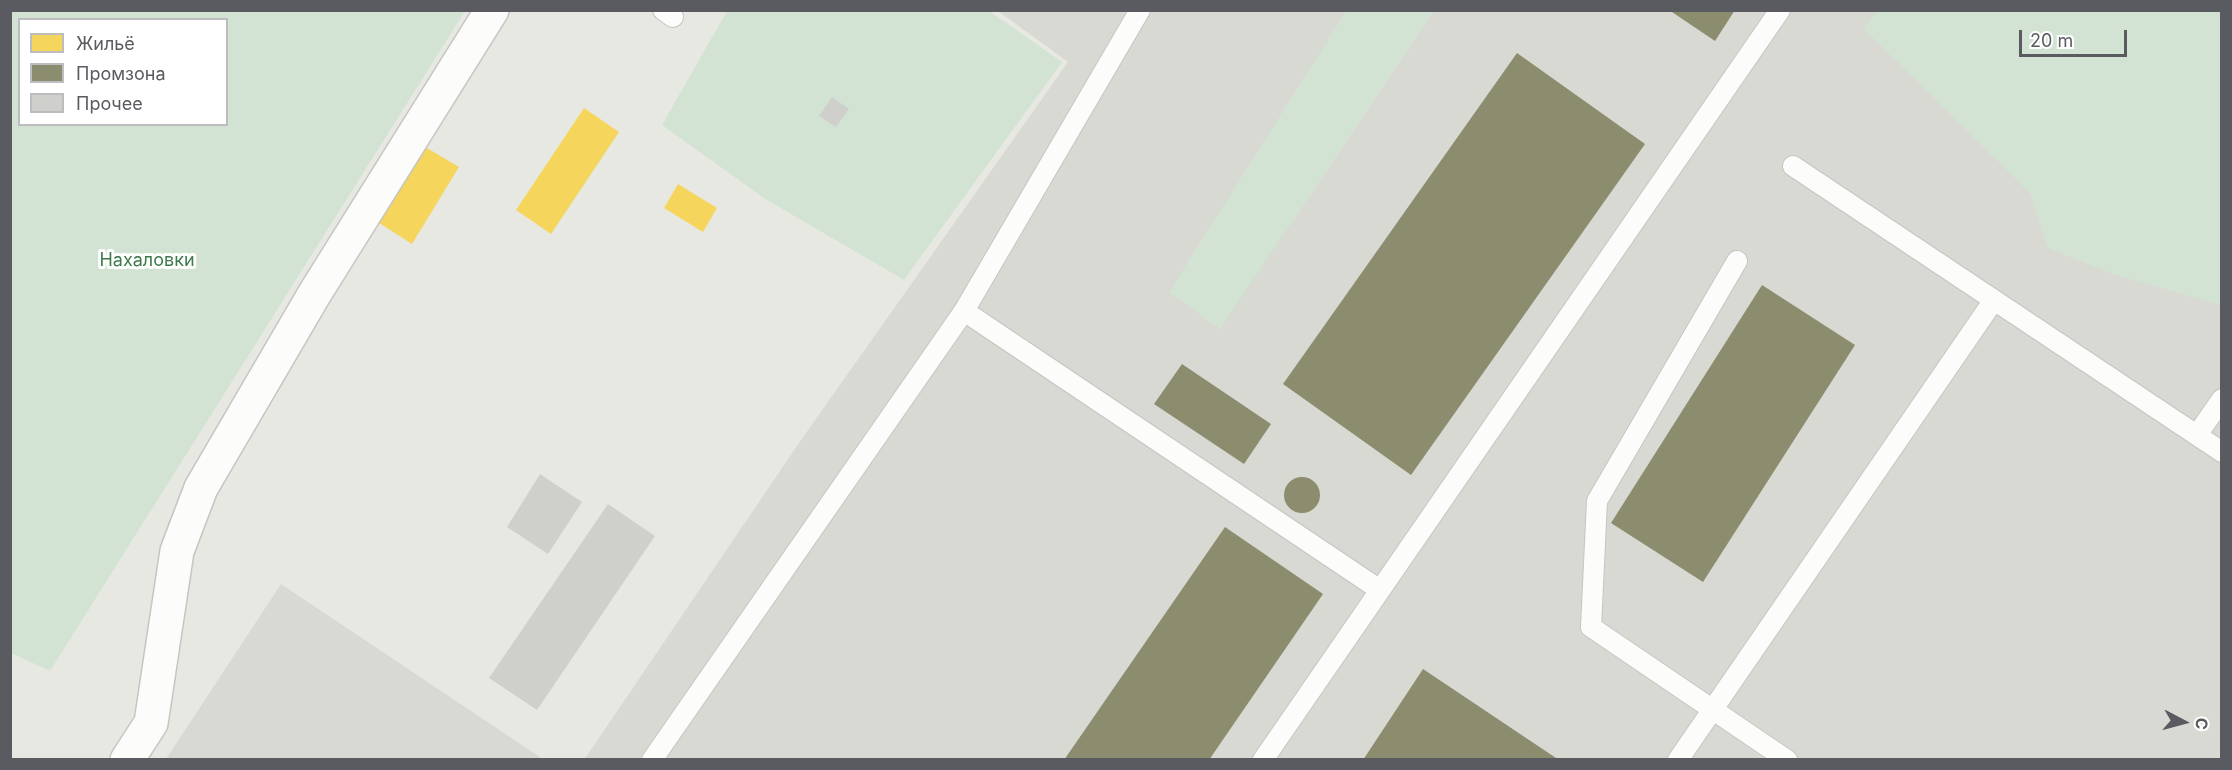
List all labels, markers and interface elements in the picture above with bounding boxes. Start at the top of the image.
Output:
legend [18,18,228,126]
scale bar [2022,18,2130,56]
text: 20 m [2030,30,2073,51]
text: Жильё [76,33,135,54]
text: Промзона [76,63,166,84]
text: Прочее [76,93,143,114]
park label: Нахаловки [99,250,195,272]
north arrow [2154,692,2214,752]
text: С [2191,717,2212,731]

